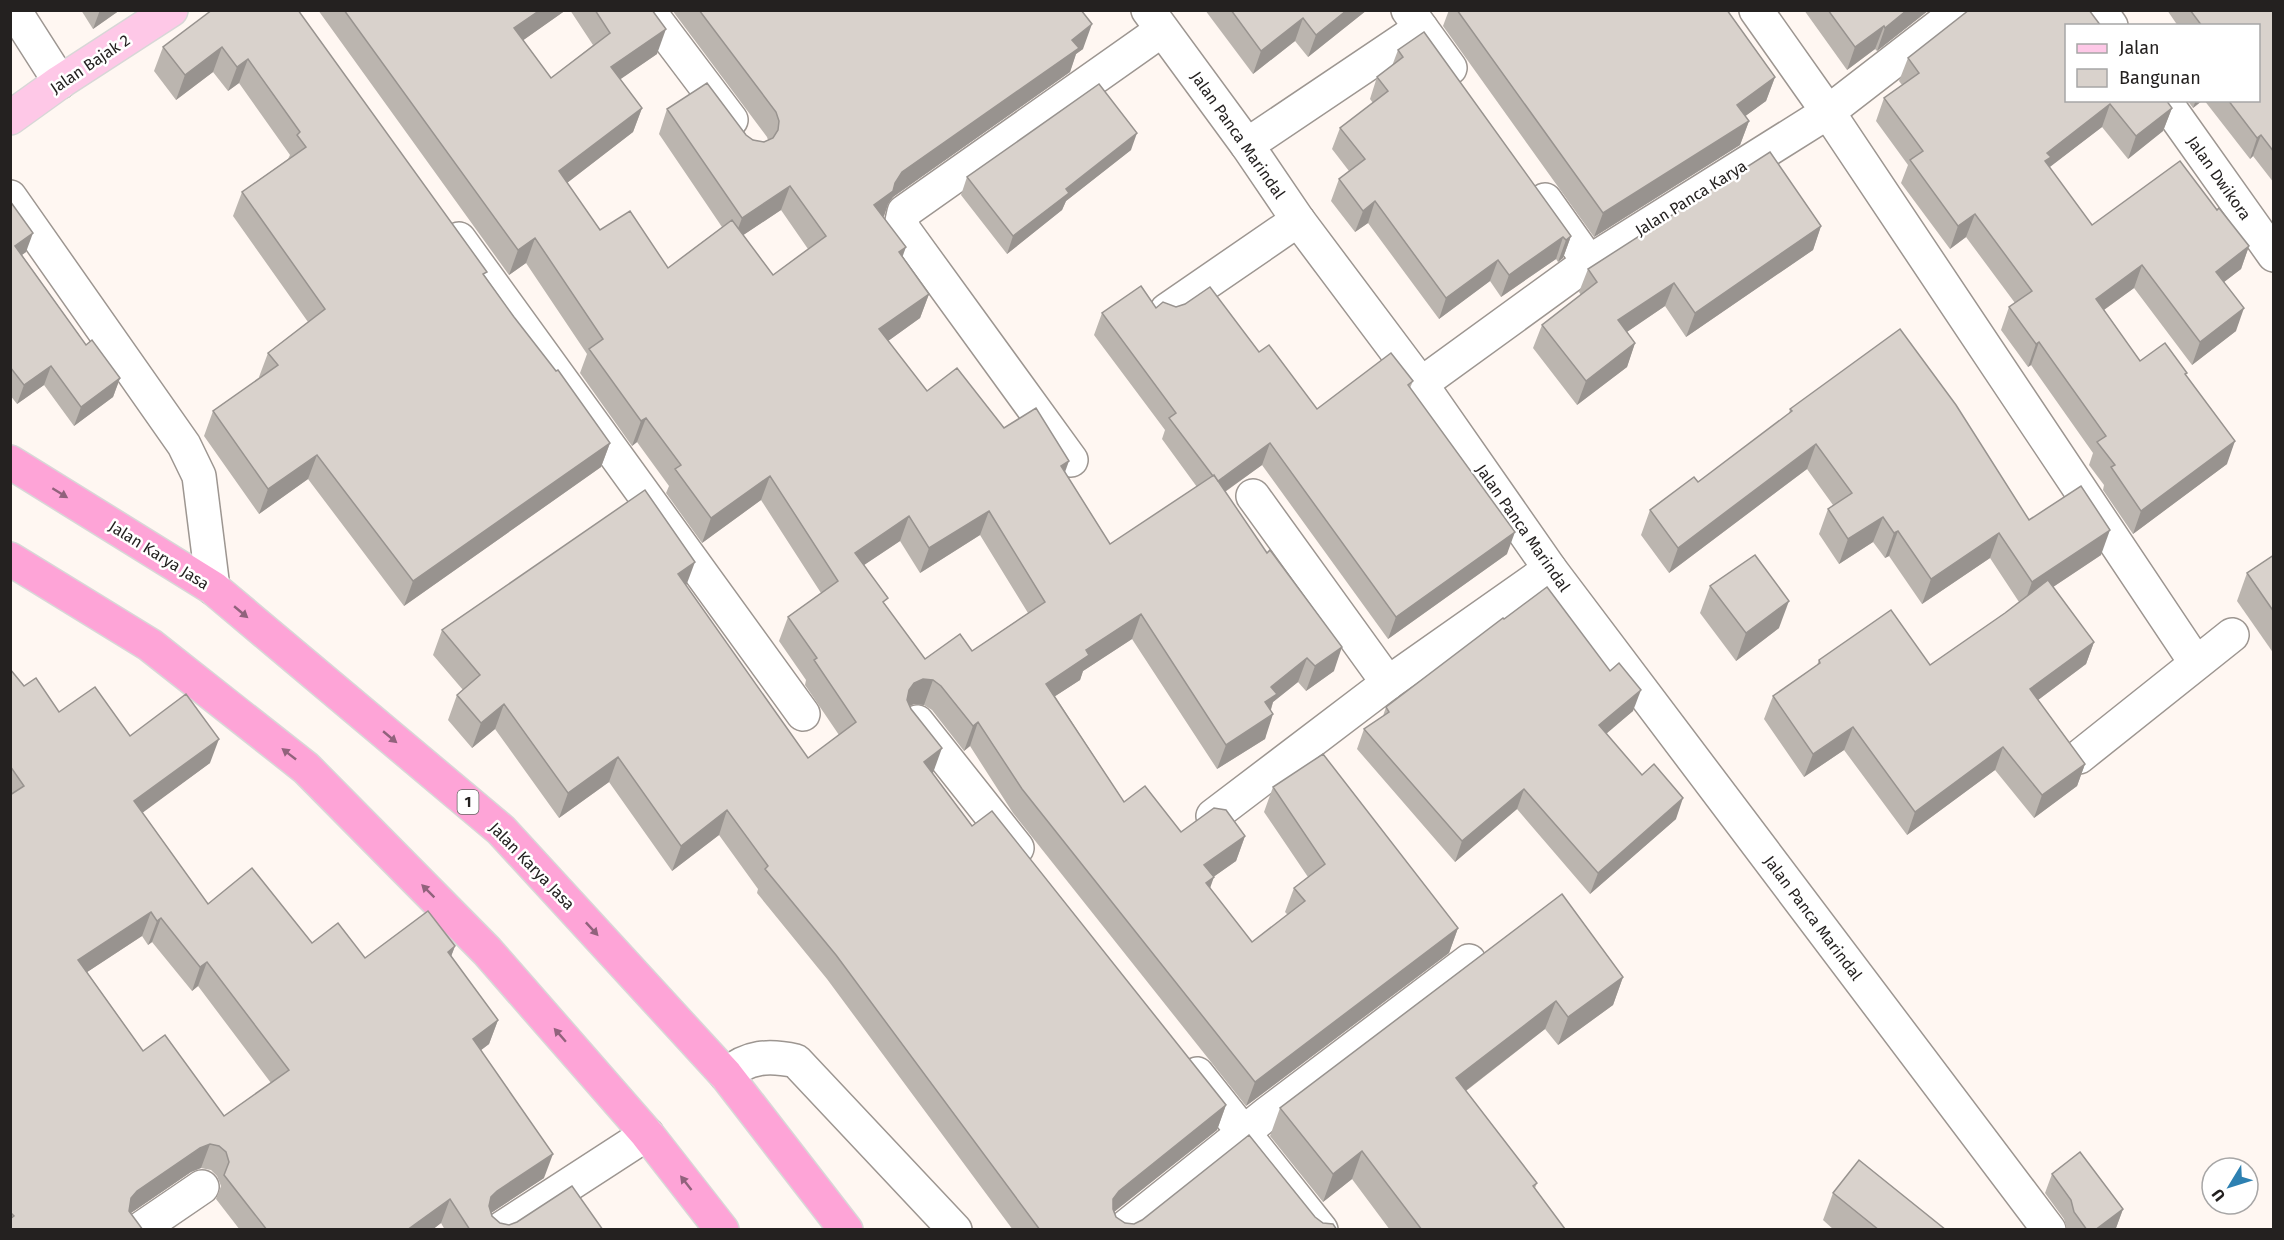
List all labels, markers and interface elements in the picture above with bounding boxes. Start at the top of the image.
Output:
legend [2065,24,2260,102]
street label: Jalan Bajak 2 [46,30,134,98]
text: Jalan [2119,37,2160,59]
text: Bangunan [2119,67,2201,89]
street label: Jalan Panca Marindal [1187,68,1289,203]
street label: Jalan Dwikora [2183,132,2255,224]
street label: Jalan Panca Karya [1632,156,1750,240]
street label: Jalan Panca Marindal [1472,461,1574,596]
one-way arrow [52,488,68,499]
street label: Jalan Karya Jasa [105,517,213,593]
one-way arrow [233,605,248,617]
one-way arrow [382,730,397,743]
one-way arrow [282,749,297,761]
road number: 1 [458,790,478,814]
street label: Jalan Karya Jasa [485,818,579,914]
street label: Jalan Panca Marindal [1760,852,1866,984]
one-way arrow [422,885,436,899]
one-way arrow [585,921,598,936]
one-way arrow [553,1027,567,1042]
north arrow [2200,1156,2260,1216]
one-way arrow [680,1176,692,1192]
text: U [2208,1185,2229,1205]

